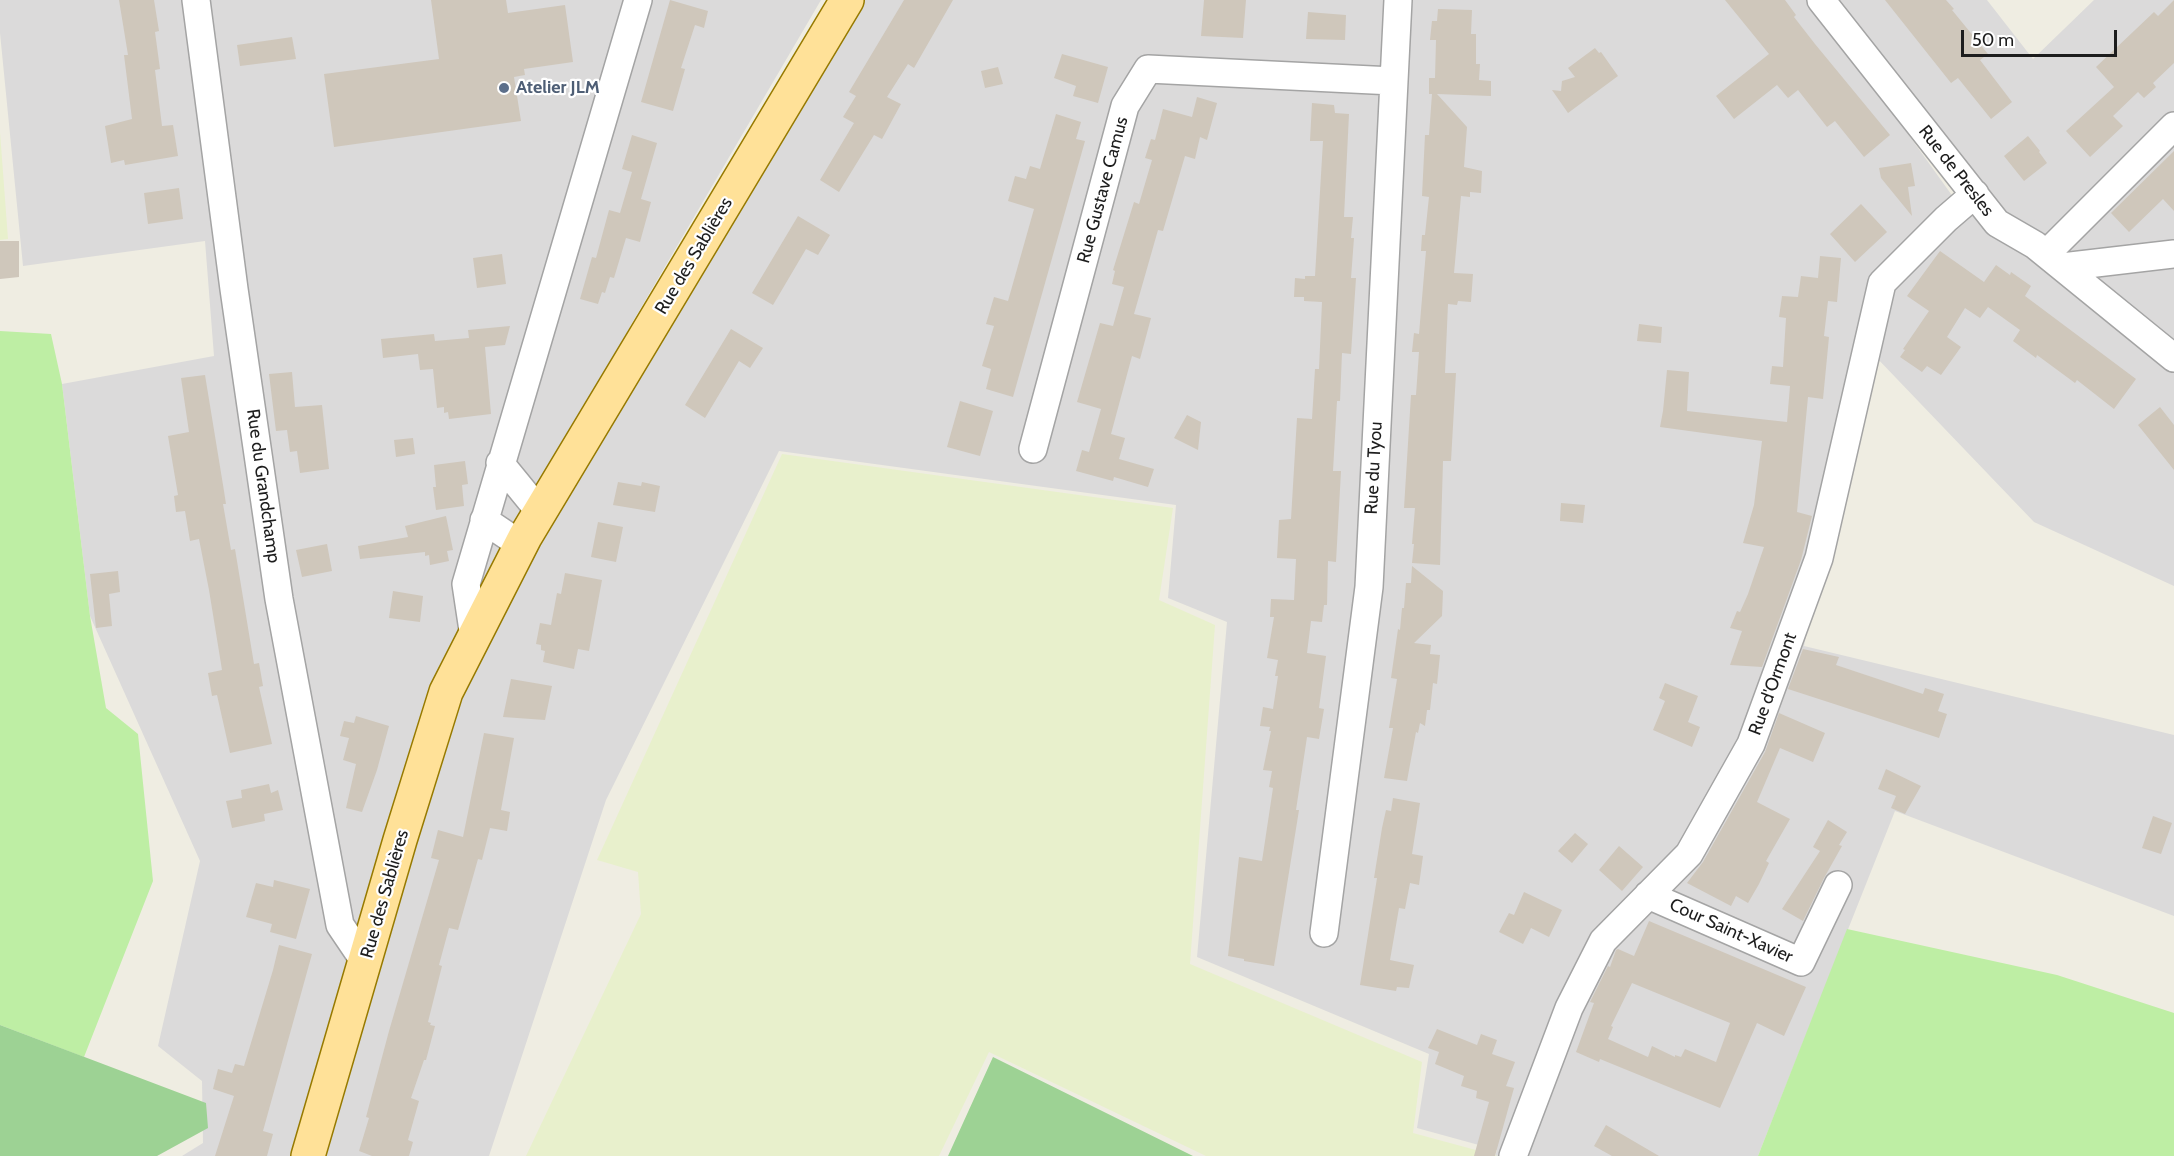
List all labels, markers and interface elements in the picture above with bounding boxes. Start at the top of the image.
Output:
scale bar [1964,18,2120,56]
text: 50 m [1972,29,2014,51]
place label: Atelier JLM [516,77,600,99]
marker: Atelier JLM [497,81,511,95]
street label: Rue Gustave Camus [1073,114,1133,266]
street label: Rue de Presles [1914,121,1998,221]
street label: Rue des Sablières [651,194,737,318]
street label: Rue du Grandchamp [241,408,285,564]
street label: Rue du Tyou [1361,421,1387,515]
street label: Rue d'Ormont [1744,630,1802,738]
street label: Rue des Sablières [356,827,414,961]
street label: Cour Saint-Xavier [1666,894,1796,968]

